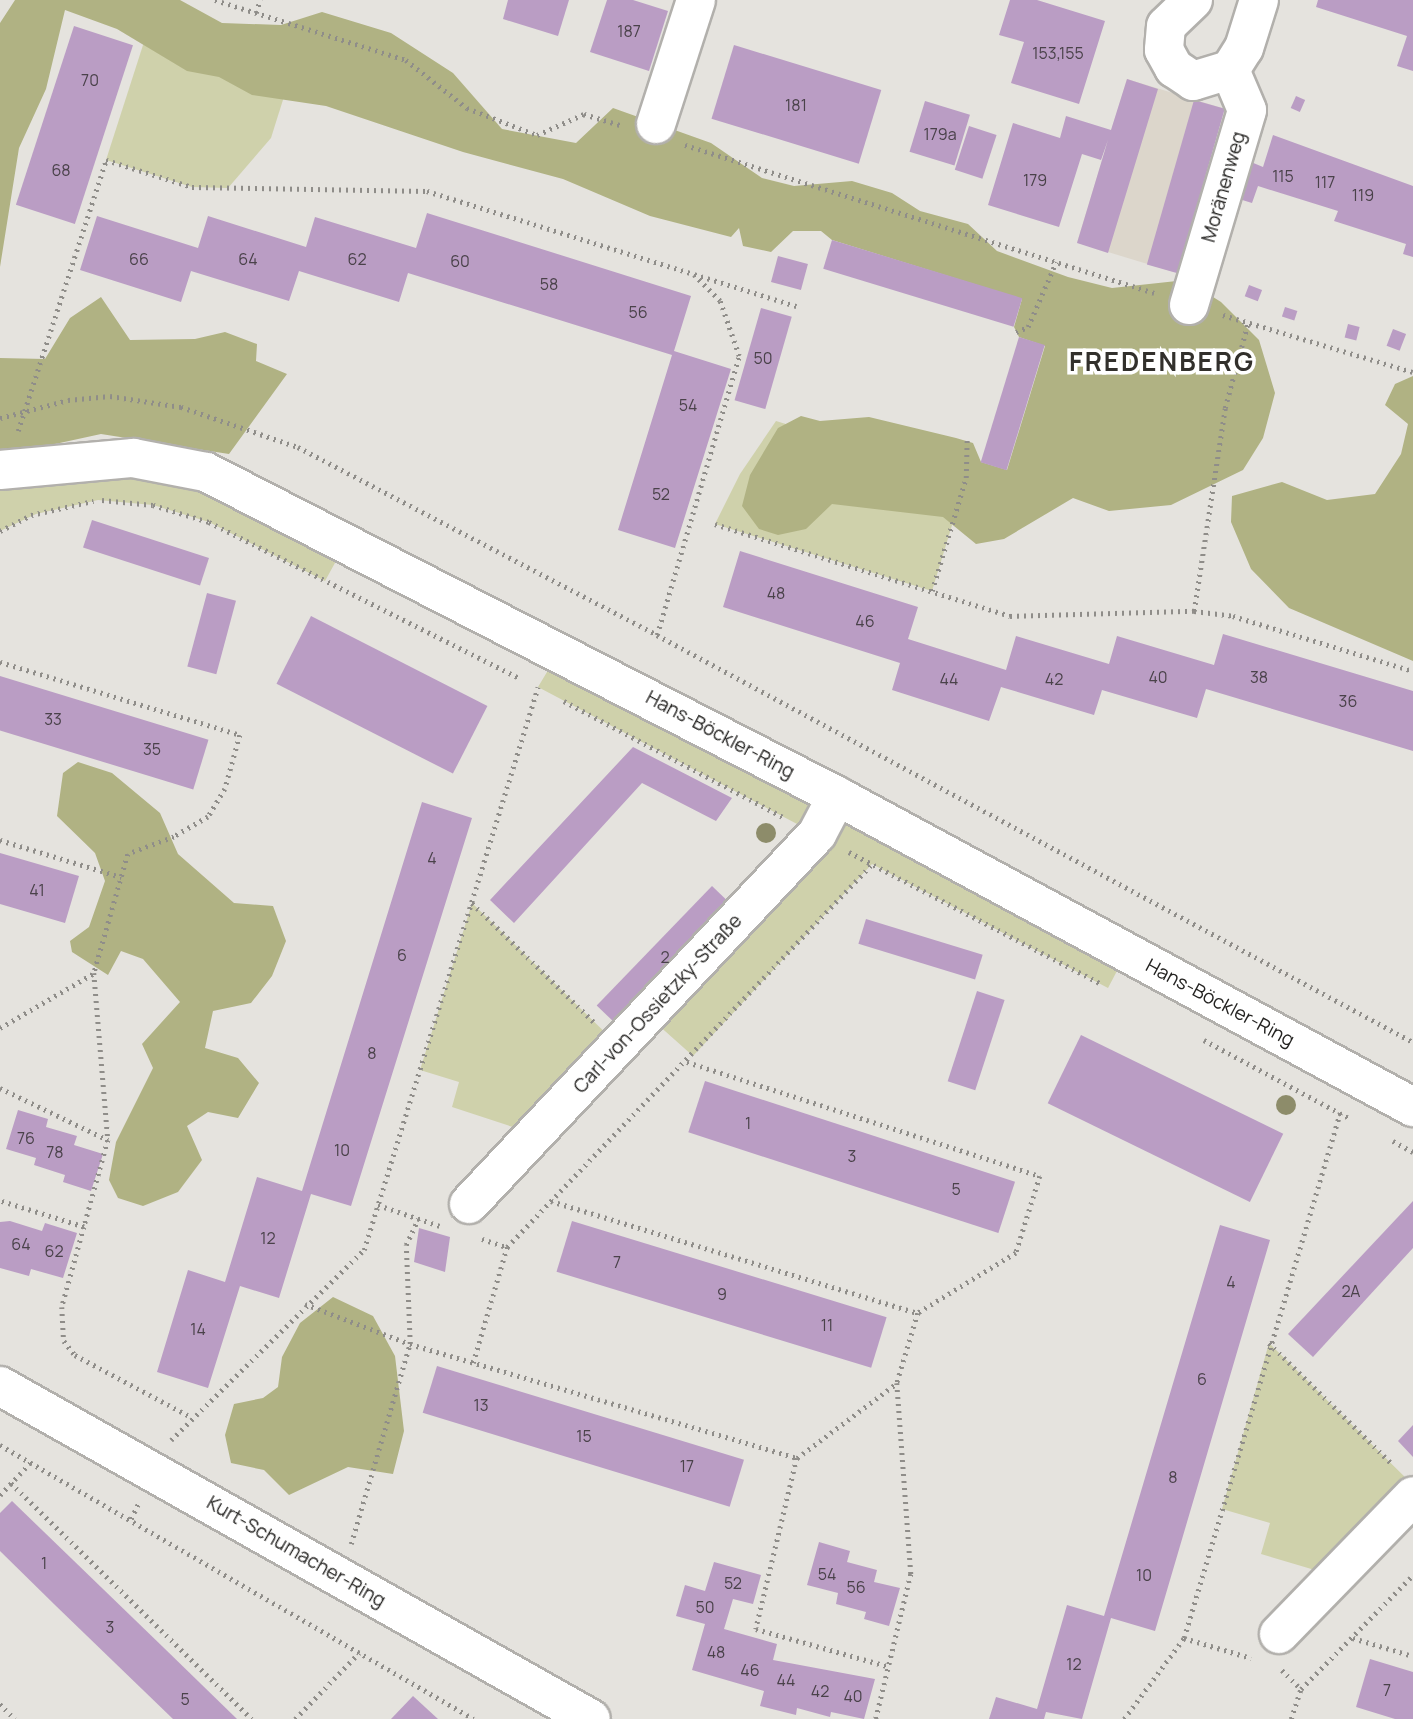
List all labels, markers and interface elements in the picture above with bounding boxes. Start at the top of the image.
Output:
house number: 187 [617,21,641,41]
house number: 153,155 [1032,43,1084,63]
house number: 70 [81,70,99,90]
house number: 181 [785,95,807,115]
house number: 179a [923,124,957,144]
street label: Moränenweg [1197,129,1251,245]
house number: 68 [51,160,71,180]
house number: 115 [1272,166,1294,186]
house number: 179 [1023,170,1047,190]
house number: 117 [1315,172,1335,192]
house number: 119 [1352,185,1374,205]
house number: 66 [129,249,149,269]
house number: 64 [238,249,258,269]
house number: 62 [347,249,367,269]
house number: 60 [450,251,470,271]
house number: 58 [540,274,558,294]
house number: 56 [628,302,648,322]
district label: FREDENBERG [1070,346,1254,378]
house number: 50 [754,348,772,368]
house number: 54 [679,395,697,415]
house number: 52 [652,484,670,504]
house number: 48 [767,583,785,603]
house number: 46 [855,611,875,631]
house number: 40 [1148,667,1168,687]
house number: 38 [1250,667,1268,687]
house number: 44 [939,669,959,689]
house number: 42 [1045,669,1063,689]
street label: Hans-Böckler-Ring [642,686,798,784]
house number: 36 [1339,691,1357,711]
house number: 33 [44,709,62,729]
house number: 35 [143,739,161,759]
house number: 4 [427,848,437,868]
house number: 41 [29,880,45,900]
street label: Carl-von-Ossietzky-Straße [569,910,747,1098]
house number: 6 [397,945,407,965]
house number: 2 [660,947,670,967]
street label: Hans-Böckler-Ring [1142,954,1298,1052]
house number: 8 [367,1043,377,1063]
house number: 1 [745,1113,751,1133]
house number: 76 [17,1128,35,1148]
house number: 10 [334,1140,350,1160]
house number: 78 [46,1142,64,1162]
house number: 3 [848,1146,856,1166]
house number: 5 [951,1179,961,1199]
house number: 12 [260,1228,276,1248]
house number: 64 [11,1234,31,1254]
house number: 62 [44,1241,64,1261]
house number: 7 [613,1252,621,1272]
house number: 4 [1226,1272,1236,1292]
house number: 2A [1342,1281,1360,1301]
house number: 9 [717,1284,727,1304]
house number: 11 [821,1315,833,1335]
house number: 14 [190,1319,206,1339]
house number: 6 [1197,1369,1207,1389]
house number: 13 [473,1395,489,1415]
house number: 15 [576,1426,592,1446]
house number: 17 [680,1456,694,1476]
house number: 8 [1168,1467,1178,1487]
street label: Kurt-Schumacher-Ring [203,1492,389,1612]
house number: 1 [41,1553,47,1573]
house number: 54 [818,1564,836,1584]
house number: 10 [1136,1565,1152,1585]
house number: 52 [724,1573,742,1593]
house number: 56 [846,1577,866,1597]
house number: 50 [696,1597,714,1617]
house number: 3 [106,1617,114,1637]
house number: 48 [707,1642,725,1662]
house number: 12 [1066,1654,1082,1674]
house number: 46 [740,1660,760,1680]
house number: 44 [776,1670,796,1690]
house number: 7 [1383,1680,1391,1700]
house number: 42 [811,1681,829,1701]
house number: 40 [843,1686,863,1706]
house number: 5 [180,1689,190,1709]

